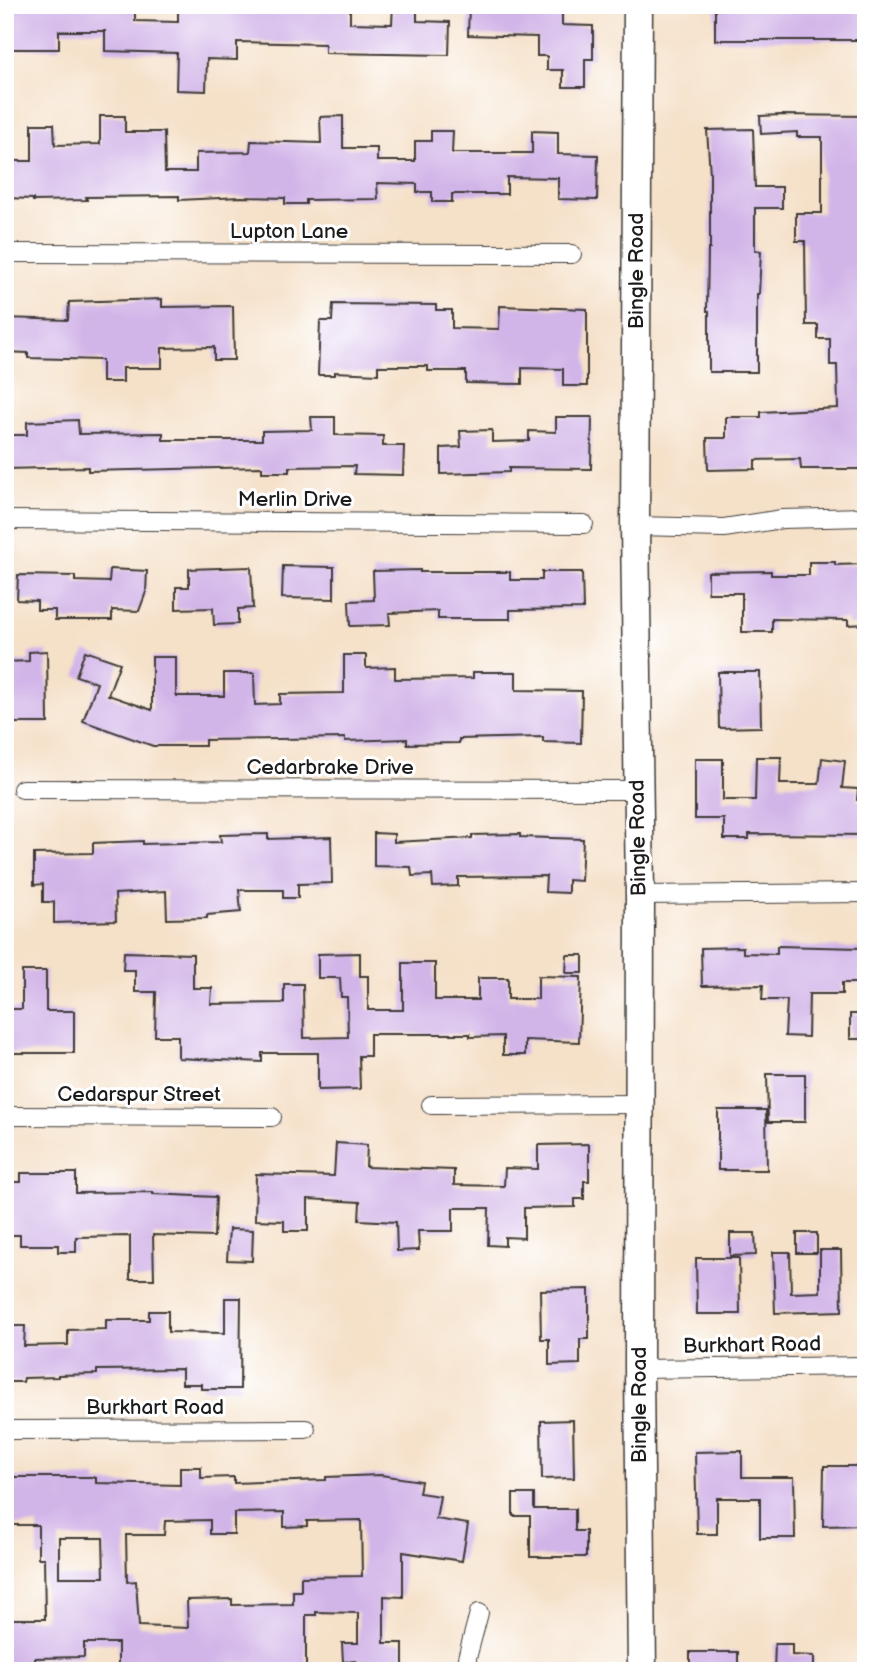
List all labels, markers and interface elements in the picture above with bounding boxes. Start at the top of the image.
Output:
street label: Bingle Road [624,213,649,329]
street label: Lupton Lane [230,219,348,244]
street label: Merlin Drive [238,487,352,512]
street label: Cedarbrake Drive [246,755,414,780]
street label: Bingle Road [624,779,652,897]
street label: Cedarspur Street [57,1082,221,1107]
street label: Burkhart Road [683,1331,821,1359]
street label: Bingle Road [627,1347,652,1463]
street label: Burkhart Road [86,1395,224,1420]

